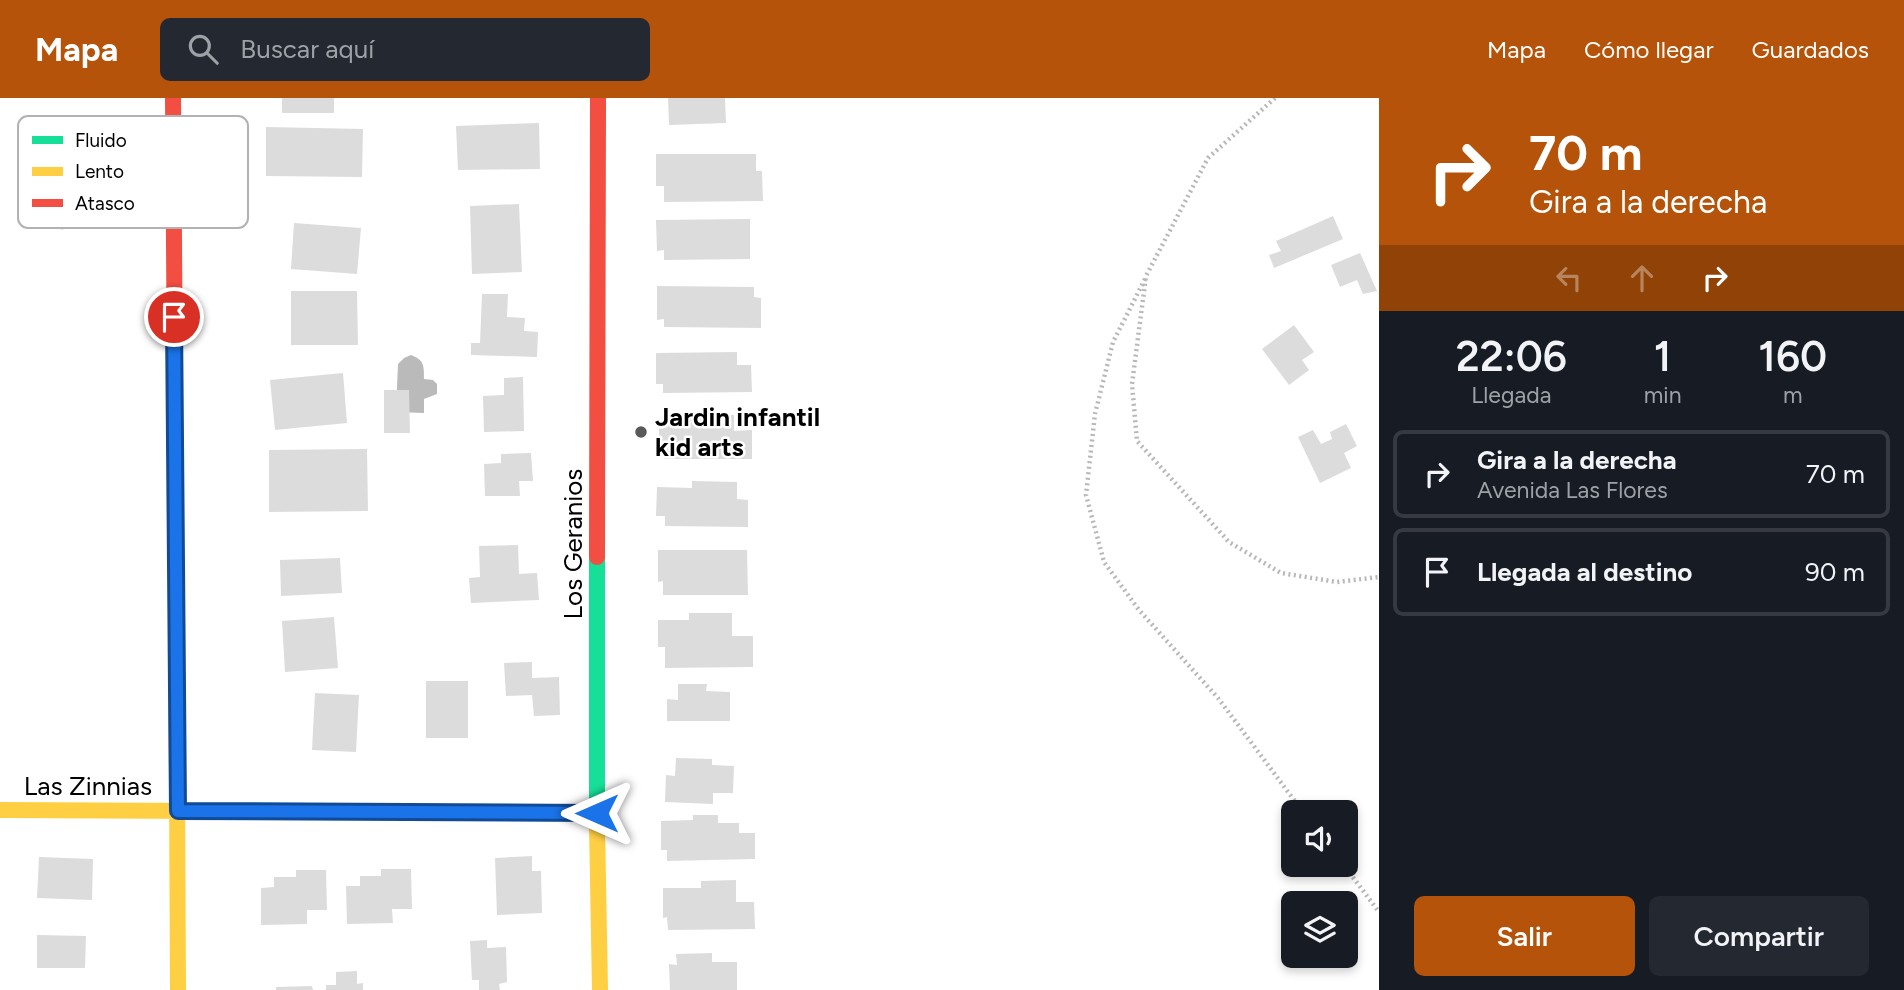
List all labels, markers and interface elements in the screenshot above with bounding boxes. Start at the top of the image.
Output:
search box [160,18,650,81]
text: Mapa [35,30,118,69]
icon: search [184,30,222,68]
text: Buscar aquí [240,33,374,65]
text: Mapa [1487,35,1546,64]
text: Cómo llegar [1584,35,1714,64]
text: Guardados [1752,35,1869,64]
legend [18,116,248,228]
text: 70 m [1529,123,1642,182]
icon: right [1414,126,1505,217]
text: Fluido [75,129,127,152]
text: Lento [75,160,124,183]
text: Gira a la derecha [1529,183,1767,221]
text: Atasco [75,192,135,215]
icon: left [1550,259,1588,297]
icon: ahead [1623,259,1661,297]
icon: right [1696,259,1734,297]
pin [144,287,204,347]
icon: arrive [155,298,193,336]
text: 22:06 [1456,331,1567,382]
text: 1 [1654,331,1671,382]
text: 160 [1758,331,1827,382]
text: Llegada [1471,381,1551,409]
text: min [1644,381,1681,409]
text: m [1783,381,1803,409]
place label: Jardin infantil kid arts [655,401,820,463]
marker: Jardin infantil kid arts [633,424,649,440]
text: Gira a la derecha [1477,444,1677,476]
icon: right [1418,455,1456,493]
text: 70 m [1806,458,1865,490]
street label: Los Geranios [557,469,589,619]
text: Avenida Las Flores [1477,476,1668,504]
icon: arrive [1418,553,1456,591]
text: Llegada al destino [1477,556,1692,588]
text: 90 m [1805,556,1865,588]
street label: Las Zinnias [24,770,152,802]
position arrow [560,776,634,850]
map controls [1281,800,1358,968]
button: sound [1281,800,1358,877]
button: layers [1281,891,1358,968]
button: Salir [1414,896,1635,976]
button: Compartir [1649,896,1869,976]

